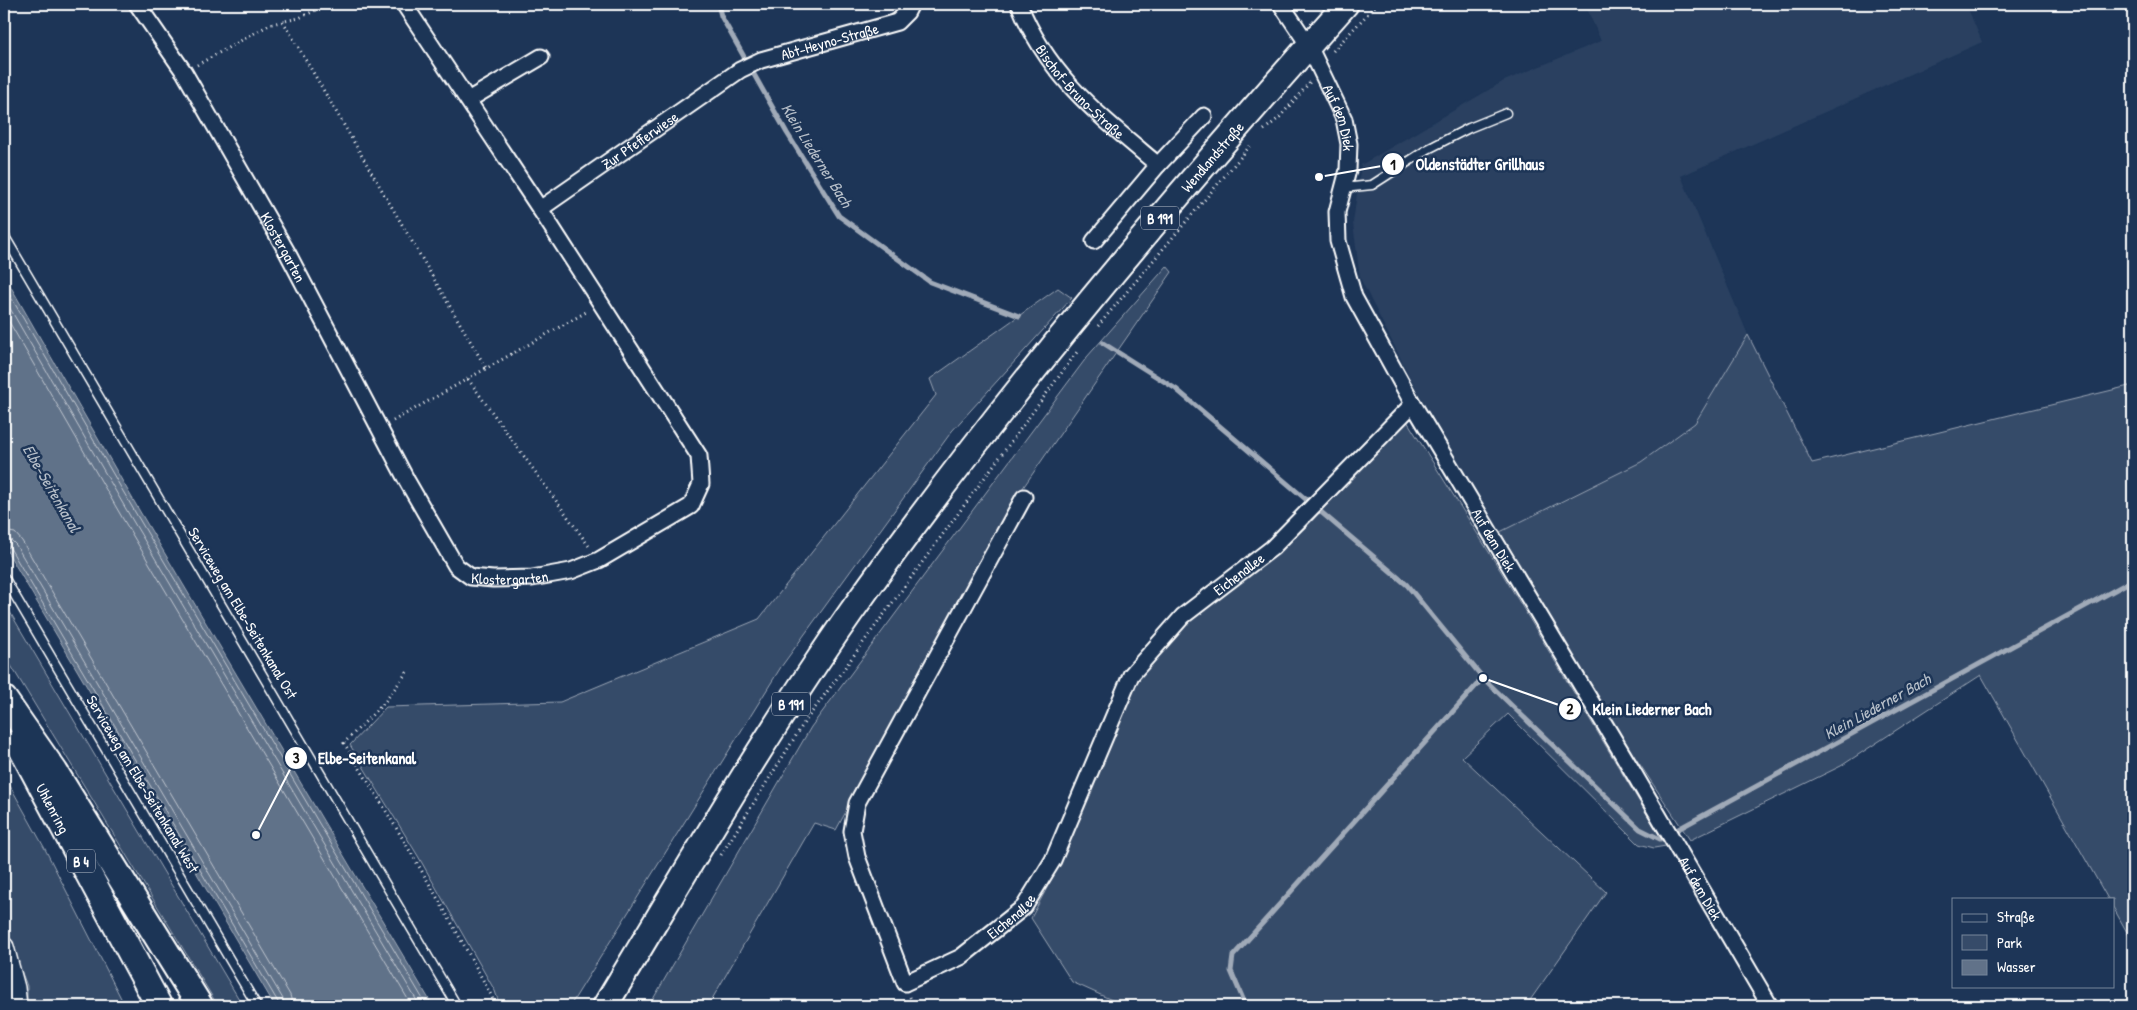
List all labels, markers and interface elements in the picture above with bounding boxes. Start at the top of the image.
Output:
street label: Abt-Heyno-Straße [778,17,881,65]
street label: Bischof-Bruno-Straße [1031,40,1130,143]
street label: Auf dem Diek [1318,81,1360,152]
water label: Klein Liederner Bach [776,99,859,212]
street label: Zur Pfefferwiese [597,106,682,174]
street label: Wendlandstraße [1176,117,1248,196]
callout: Oldenstädter Grillhaus [1380,149,1554,180]
text: Oldenstädter Grillhaus [1416,153,1545,175]
text: 1 [1390,154,1396,175]
road number: B 191 [1141,207,1179,230]
street label: Klostergarten [256,208,311,286]
water label: Elbe-Seitenkanal [18,440,86,537]
street label: Auf dem Diek [1467,504,1521,575]
street label: Serviceweg am Elbe-Seitenkanal Ost [183,523,303,703]
street label: Eichenallee [1209,547,1268,600]
street label: Klostergarten [470,565,550,590]
water label: Klein Liederner Bach [1820,667,1935,744]
street label: Serviceweg am Elbe-Seitenkanal West [82,691,205,877]
road number: B 191 [772,692,810,716]
callout: Klein Liederner Bach [1557,694,1721,725]
text: 2 [1566,698,1574,719]
text: Klein Liederner Bach [1593,698,1712,720]
callout: Elbe-Seitenkanal [283,742,426,773]
text: 3 [293,747,300,768]
text: Elbe-Seitenkanal [318,747,417,769]
street label: Uhlenring [31,779,75,837]
road number: B 4 [67,849,95,872]
street label: Auf dem Diek [1674,852,1728,924]
street label: Eichenallee [982,889,1040,943]
legend [1952,898,2114,988]
text: Straße [1997,906,2035,927]
text: Park [1997,932,2022,953]
text: Wasser [1997,956,2036,977]

